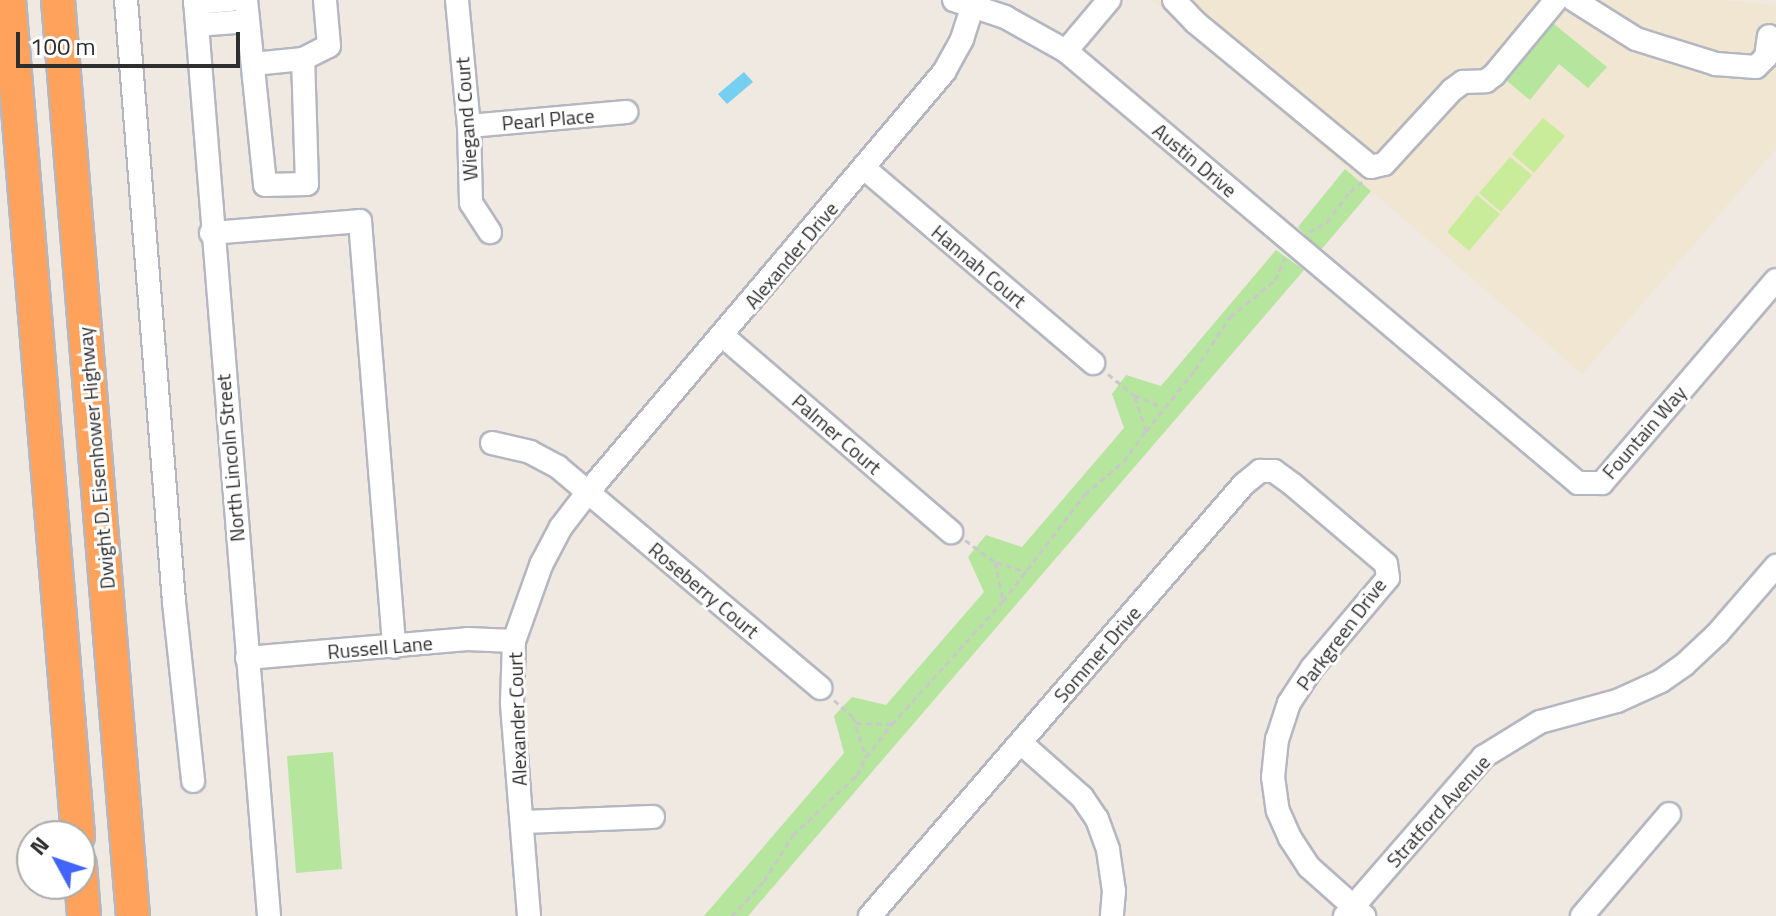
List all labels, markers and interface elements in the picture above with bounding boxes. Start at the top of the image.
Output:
scale bar [20,16,244,66]
text: 100 m [30,28,96,64]
street label: Wiegand Court [450,56,482,182]
street label: Pearl Place [501,103,595,135]
street label: Austin Drive [1148,118,1242,202]
street label: Alexander Drive [739,197,843,313]
street label: Hannah Court [927,220,1031,312]
street label: Dwight D. Eisenhower Highway [73,326,119,590]
street label: North Lincoln Street [211,373,249,543]
street label: Fountain Way [1597,381,1691,483]
street label: Palmer Court [787,389,887,479]
street label: Roseberry Court [644,537,764,643]
street label: Parkgreen Drive [1291,573,1391,695]
street label: Sommer Drive [1049,601,1145,707]
street label: Russell Lane [326,630,434,664]
street label: Alexander Court [503,652,531,786]
street label: Stratford Avenue [1381,750,1495,872]
north arrow [16,820,96,900]
text: N [21,829,57,863]

